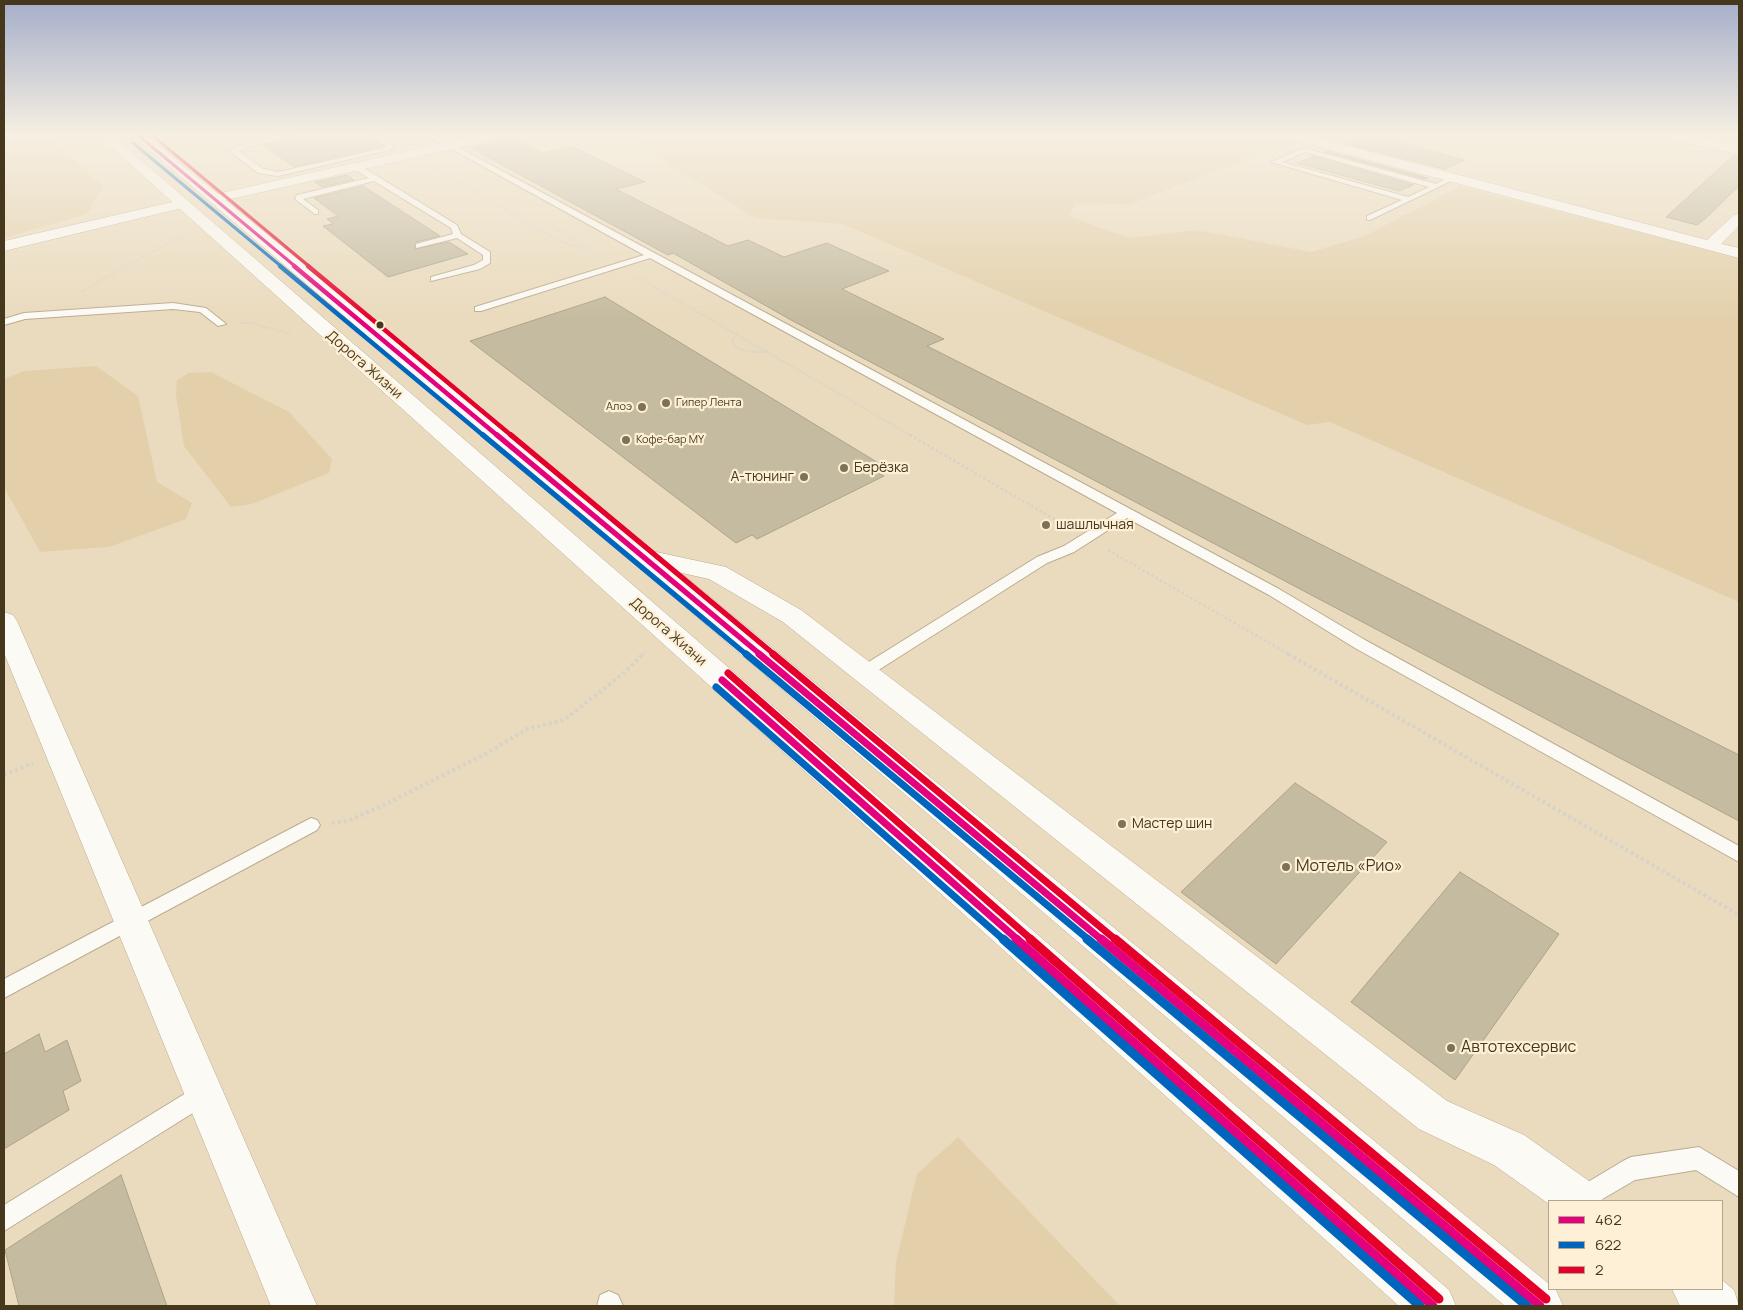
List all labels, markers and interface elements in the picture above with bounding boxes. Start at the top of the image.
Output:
unlabelled marker [375,320,385,330]
street label: Дорога Жизни [322,327,406,403]
place label: Гипер Лента [676,396,742,410]
marker: Гипер Лента [660,397,672,409]
place label: Алоэ [606,400,632,414]
marker: Алоэ [636,401,648,413]
place label: Кофе-бар MY [636,433,704,447]
marker: Кофе-бар MY [620,434,632,446]
place label: Берёзка [854,460,909,476]
marker: Берёзка [838,462,850,474]
place label: А-тюнинг [731,469,794,485]
marker: А-тюнинг [798,471,810,483]
place label: шашлычная [1056,517,1134,533]
marker: шашлычная [1040,519,1052,531]
street label: Дорога Жизни [626,594,710,670]
place label: Мастер шин [1132,816,1212,832]
marker: Мастер шин [1116,818,1128,830]
place label: Мотель «Рио» [1296,857,1402,877]
marker: Мотель «Рио» [1280,861,1292,873]
place label: Автотехсервис [1461,1038,1576,1058]
marker: Автотехсервис [1445,1042,1457,1054]
legend [1548,1200,1723,1290]
text: 462 [1595,1209,1622,1230]
text: 622 [1595,1234,1621,1255]
text: 2 [1595,1259,1604,1280]

